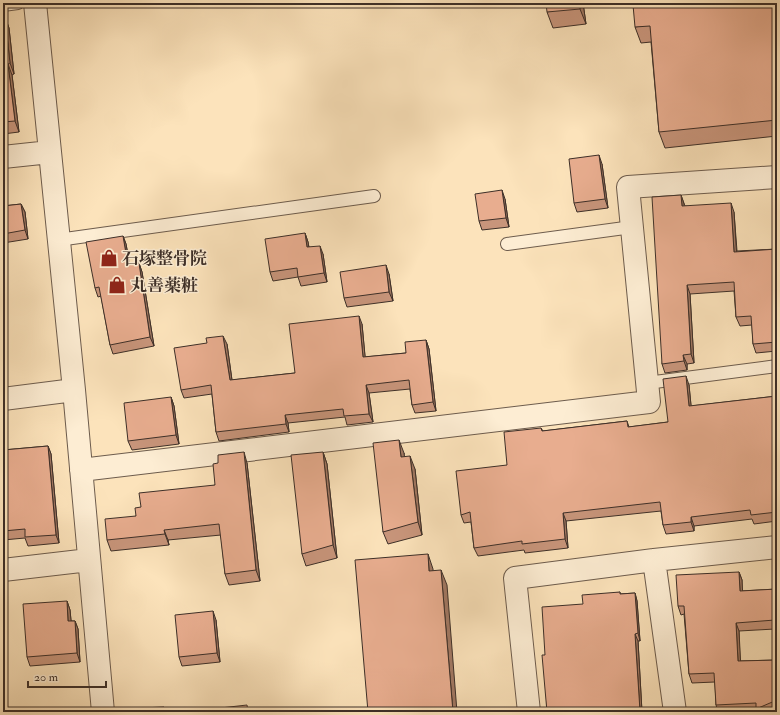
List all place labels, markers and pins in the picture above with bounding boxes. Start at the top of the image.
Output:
shop icon: 石塚整骨院 [99,248,119,268]
place label: 石塚整骨院 [122,248,207,269]
shop icon: 丸善薬粧 [107,275,127,295]
place label: 丸善薬粧 [130,275,198,296]

